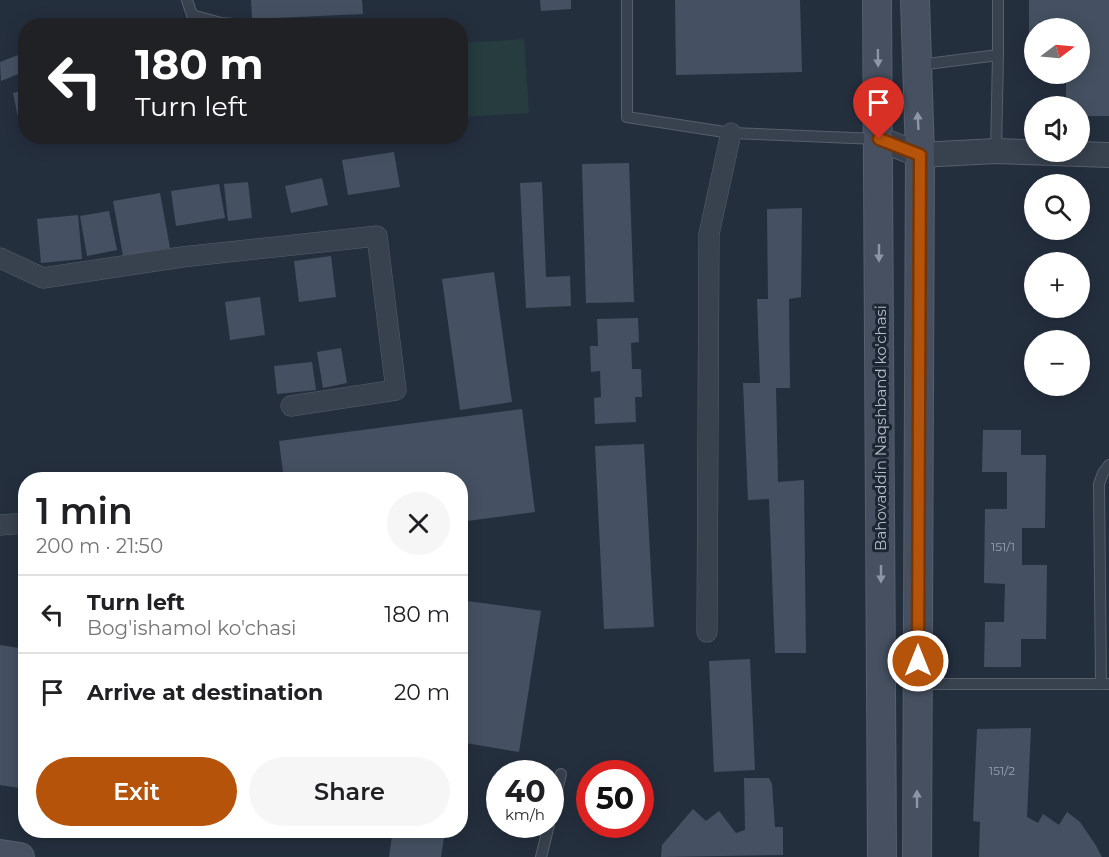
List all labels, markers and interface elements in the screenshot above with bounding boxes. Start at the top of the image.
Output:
north arrow [1024,18,1090,84]
map controls [1024,18,1090,396]
text: 180 m [135,38,264,90]
icon: left [36,42,114,120]
one-way arrow [873,49,883,68]
pin [853,77,904,139]
icon: arrive [862,86,895,119]
text: Turn left [135,90,248,123]
button: sound [1024,96,1090,162]
one-way arrow [914,111,923,130]
button: search [1024,174,1090,240]
one-way arrow [875,244,884,263]
button: + [1024,252,1090,318]
street label: Bahovaddin Naqshband ko'chasi [871,305,890,551]
button: − [1024,330,1090,396]
text: 1 min [36,489,133,533]
button: close [387,492,450,555]
text: 200 m · 21:50 [36,534,163,558]
house number: 151/1 [991,539,1015,554]
one-way arrow [876,565,886,584]
text: Turn left [87,589,185,616]
icon: left [36,598,69,631]
text: 180 m [384,601,450,628]
text: Bog'ishamol ko'chasi [87,616,296,640]
position arrow [886,629,950,693]
icon: arrive [36,676,69,709]
text: Arrive at destination [87,679,323,706]
text: 20 m [394,679,450,706]
button: Exit [36,757,237,826]
button: Share [249,757,450,826]
speed limit sign: 50 [576,760,654,838]
house number: 151/2 [989,763,1015,778]
text: 40 [504,773,546,810]
one-way arrow [912,789,922,808]
text: km/h [505,805,545,824]

